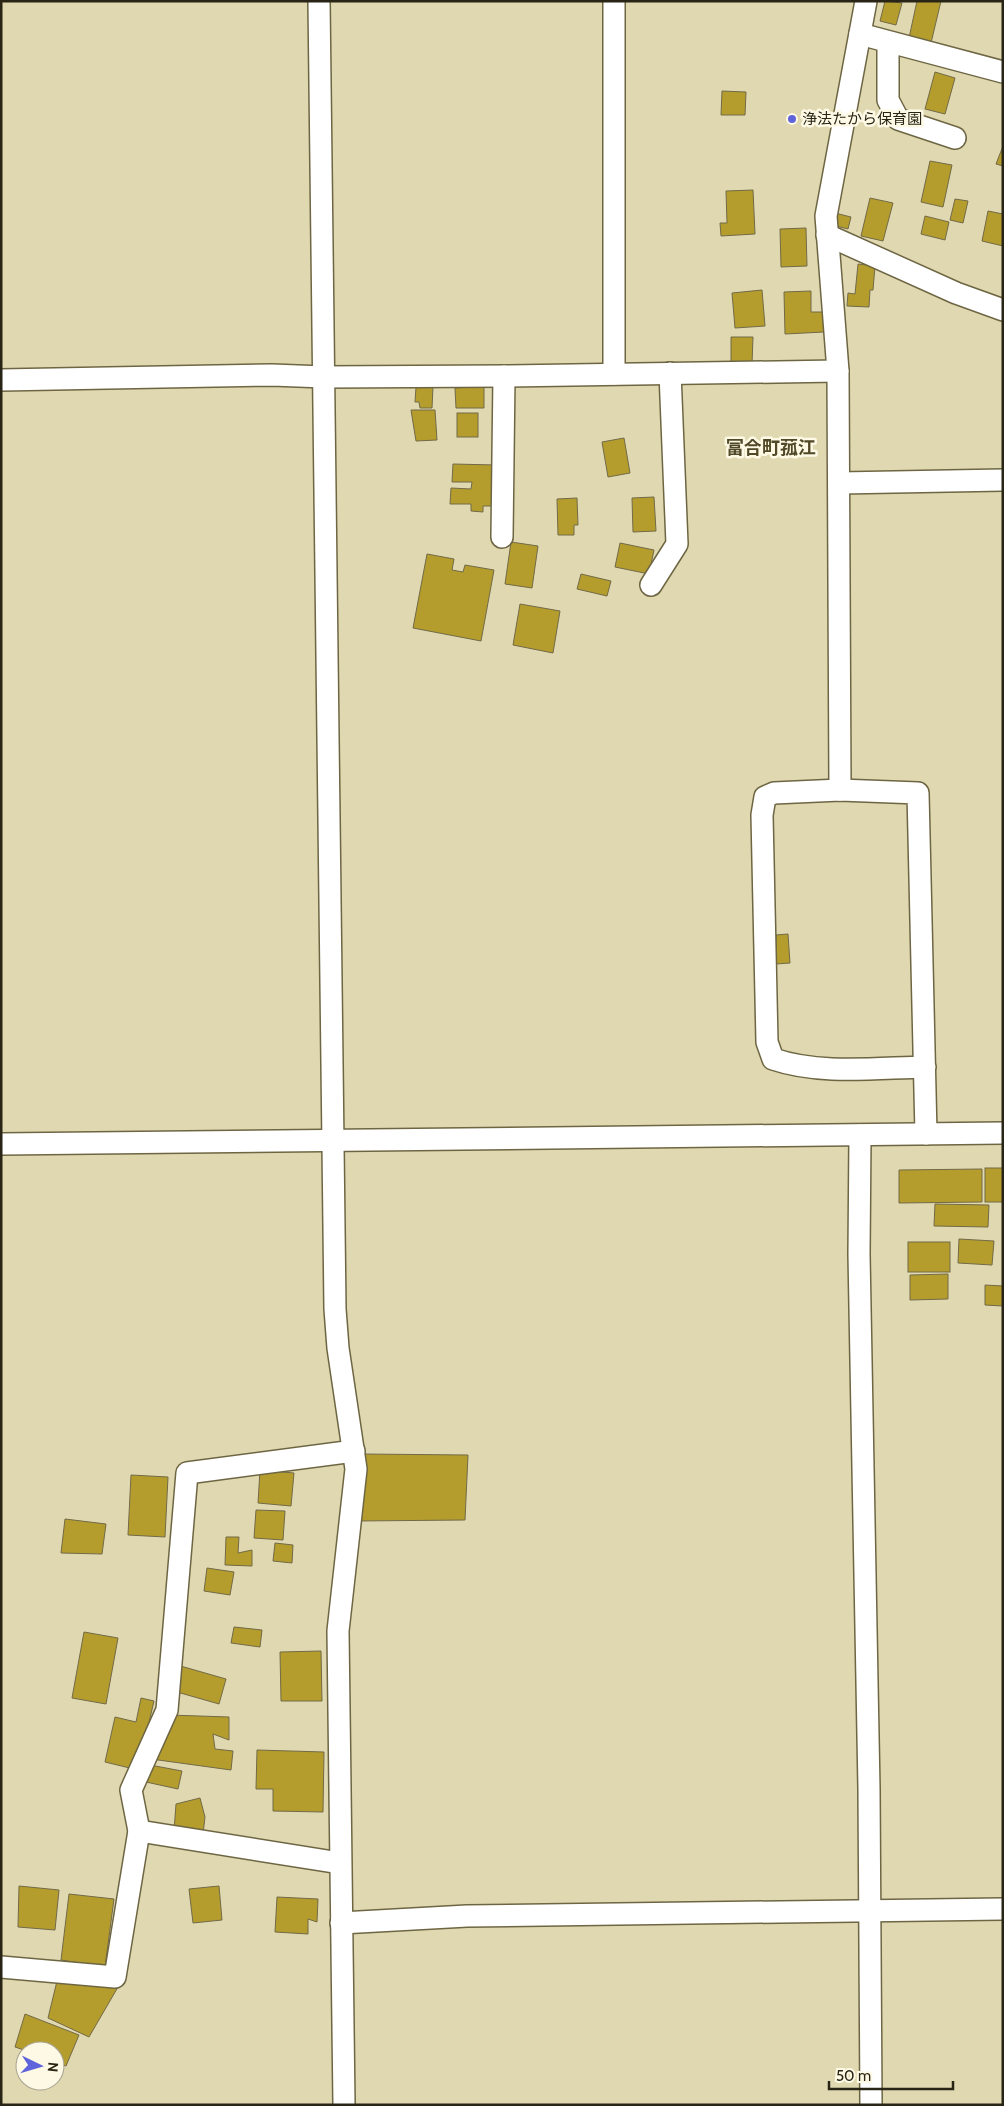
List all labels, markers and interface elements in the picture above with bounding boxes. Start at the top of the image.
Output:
place label: 浄法たから保育園 [802,110,922,128]
marker: 浄法たから保育園 [786,113,798,125]
district label: 富合町菰江 [726,437,816,459]
north arrow [15,2041,65,2091]
scale bar [829,2058,953,2090]
text: N [44,2061,62,2073]
text: 50 m [836,2067,871,2085]

